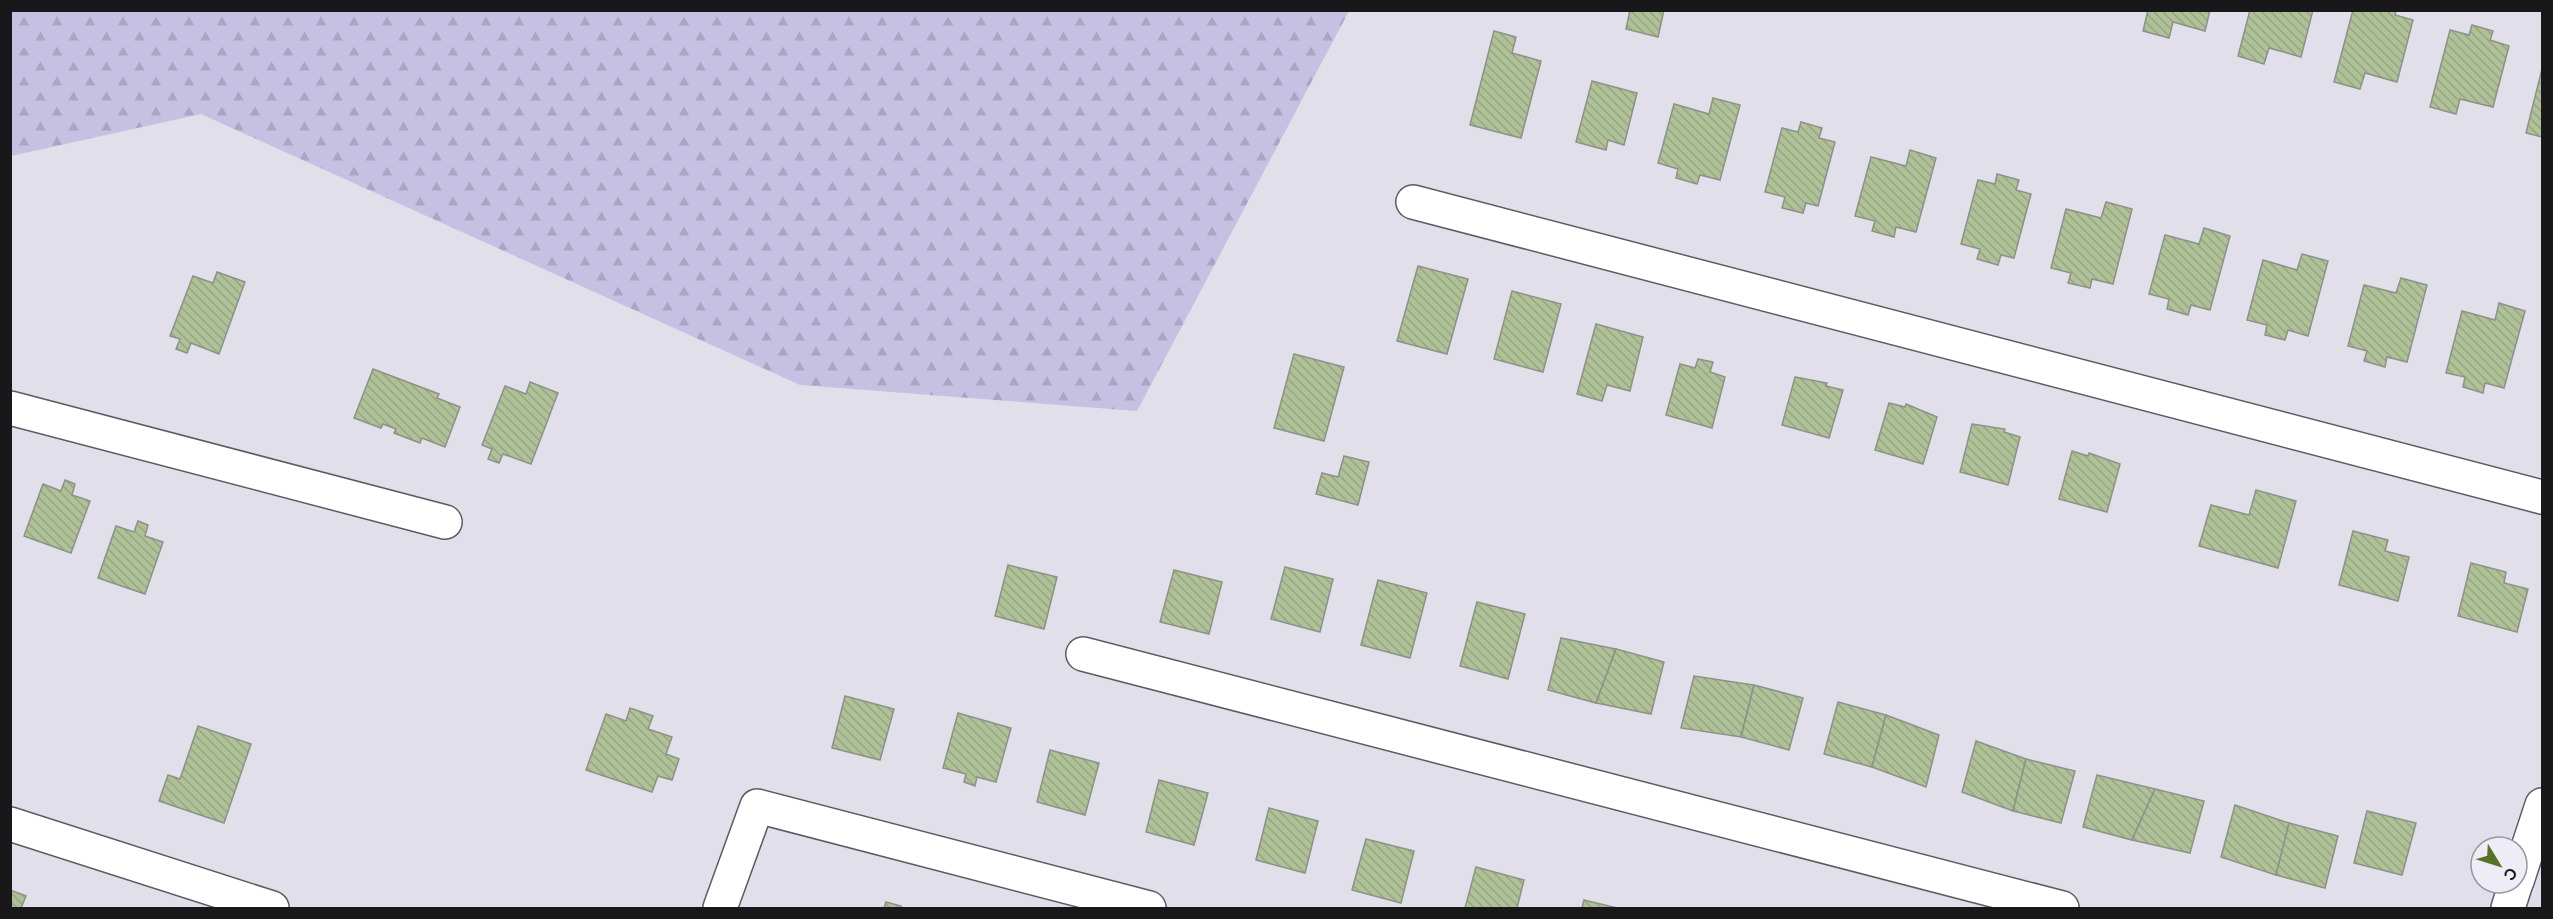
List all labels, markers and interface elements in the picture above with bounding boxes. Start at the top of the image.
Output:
north arrow [2469,835,2529,895]
text: С [2500,864,2521,884]

